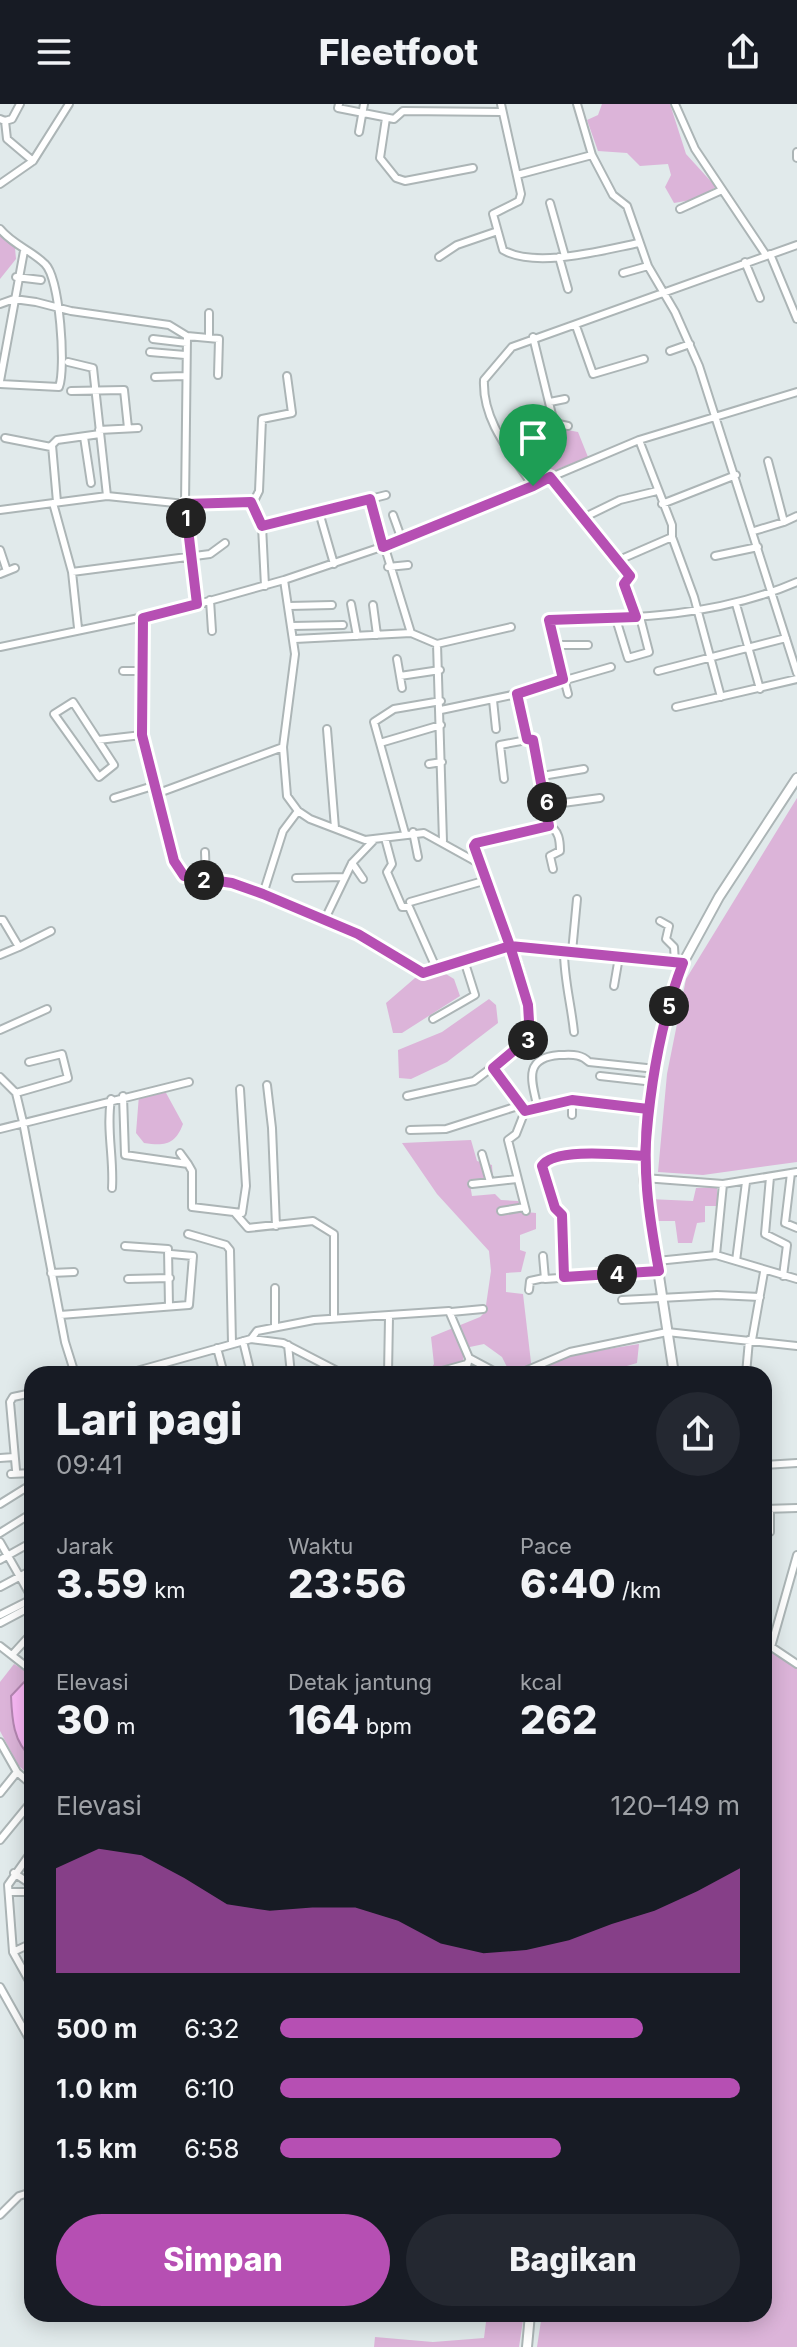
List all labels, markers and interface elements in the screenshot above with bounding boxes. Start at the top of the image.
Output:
icon: menu [32,30,76,74]
text: Fleetfoot [319,30,478,74]
icon: share [721,30,765,74]
pin [499,404,567,486]
icon: arrive [511,416,555,460]
pin: 1 [166,498,206,538]
text: 1 [181,505,191,531]
pin: 6 [527,782,567,822]
text: 6 [540,789,554,815]
pin: 2 [184,860,224,900]
text: 2 [197,867,211,893]
pin: 5 [649,986,689,1026]
text: 5 [662,993,676,1019]
pin: 3 [508,1020,548,1060]
text: 3 [521,1027,535,1053]
pin: 4 [597,1254,637,1294]
text: 4 [610,1261,624,1287]
text: Lari pagi [56,1392,242,1446]
button: share [656,1392,740,1476]
text: 09:41 [56,1449,123,1480]
text: Jarak [56,1533,114,1559]
text: Waktu [288,1533,353,1559]
text: Pace [520,1533,572,1559]
text: 3.59 [56,1559,148,1608]
text: 23:56 [288,1559,406,1608]
text: 6:40 [520,1559,616,1608]
text: km [148,1577,186,1603]
text: /km [616,1577,661,1603]
text: Elevasi [56,1669,129,1695]
text: Detak jantung [288,1669,432,1695]
text: kcal [520,1669,562,1695]
text: 30 [56,1695,110,1744]
text: 164 [288,1695,360,1744]
text: 262 [520,1695,597,1744]
text: m [110,1713,135,1739]
text: bpm [360,1713,412,1739]
text: Elevasi [56,1790,142,1821]
text: 120–149 m [611,1790,740,1821]
text: 500 m [56,2013,138,2044]
text: 6:32 [184,2013,240,2044]
text: 1.0 km [56,2073,138,2104]
text: 6:10 [184,2073,235,2104]
text: 1.5 km [56,2133,137,2164]
text: 6:58 [184,2133,240,2164]
button: Simpan [56,2214,390,2306]
button: Bagikan [406,2214,740,2306]

